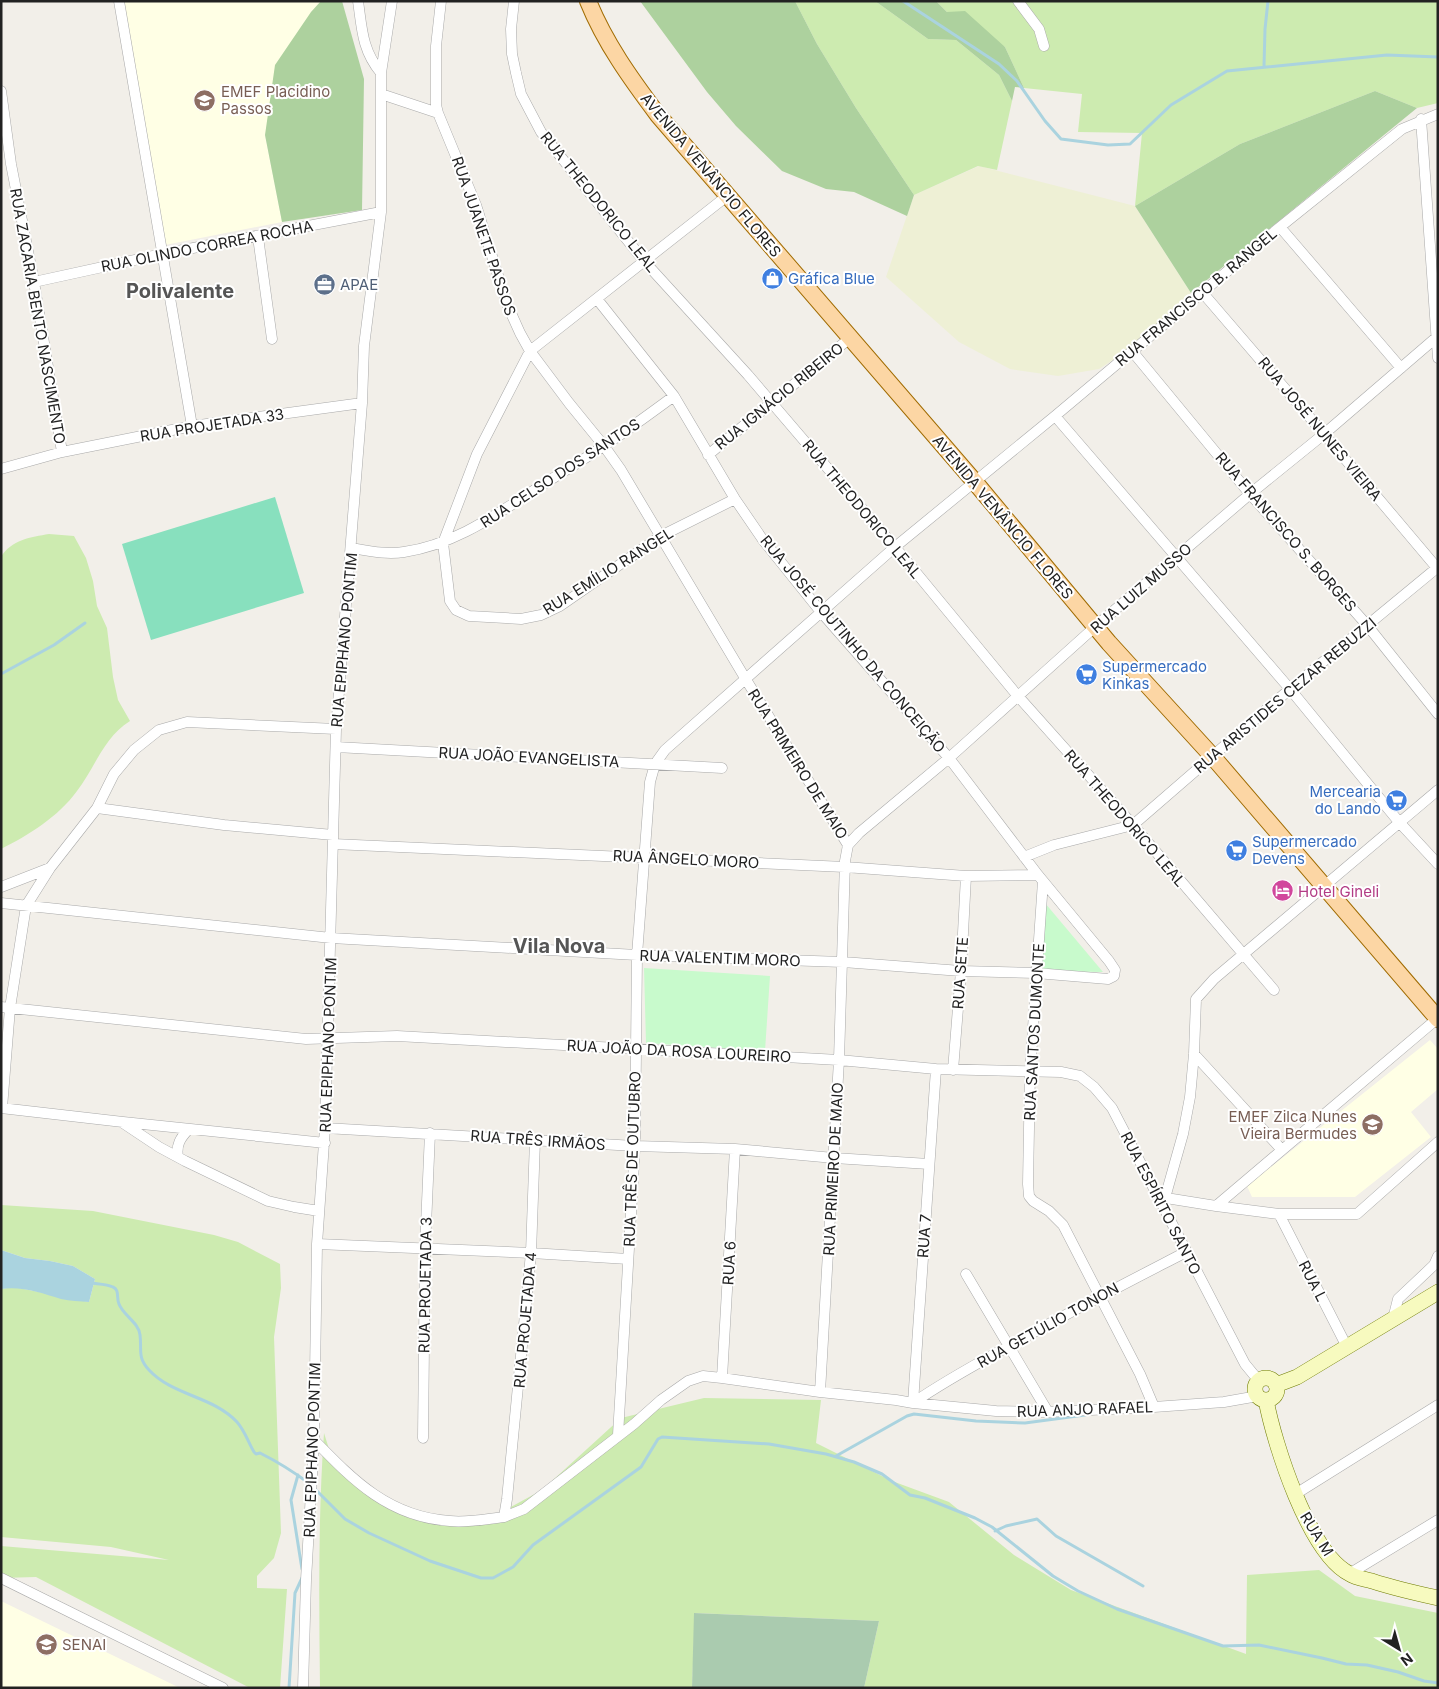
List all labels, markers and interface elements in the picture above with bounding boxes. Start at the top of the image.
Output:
place label: EMEF Placidino Passos [221,82,330,118]
school or university icon: EMEF Placidino Passos [193,88,217,112]
street label: AVENIDA VENÂNCIO FLORES [637,89,785,261]
street label: RUA THEODORICO LEAL [536,128,662,276]
street label: RUA JUANETE PASSOS [448,154,520,318]
street label: RUA ZACARIA BENTO NASCIMENTO [6,187,70,445]
street label: RUA OLINDO CORREA ROCHA [99,216,315,276]
street label: RUA FRANCISCO B. RANGEL [1111,224,1281,370]
shop icon: Gráfica Blue [760,266,784,290]
place label: Gráfica Blue [788,269,875,288]
office icon: APAE [312,272,336,296]
place label: APAE [340,275,378,294]
district label: Polivalente [126,279,234,303]
street label: RUA IGNÁCIO RIBEIRO [711,338,847,454]
street label: RUA JOSÉ NUNES VIEIRA [1254,353,1386,505]
street label: RUA PROJETADA 33 [139,404,285,446]
street label: RUA CELSO DOS SANTOS [477,414,643,532]
street label: AVENIDA VENÂNCIO FLORES [929,431,1077,603]
street label: RUA THEODORICO LEAL [798,436,926,582]
street label: RUA FRANCISCO S. BORGES [1211,448,1361,616]
street label: RUA EMÍLIO RANGEL [539,523,677,619]
street label: RUA JOSÉ COUTINHO DA CONCEIÇÃO [756,531,950,757]
street label: RUA LUIZ MUSSO [1087,539,1195,637]
street label: RUA EPIPHANO PONTIM [327,552,361,728]
street label: RUA ARISTIDES CEZAR REBUZZI [1190,613,1380,777]
place label: Supermercado Kinkas [1102,657,1207,693]
supermarket icon: Supermercado Kinkas [1074,663,1098,687]
street label: RUA PRIMEIRO DE MAIO [744,685,852,843]
street label: RUA JOÃO EVANGELISTA [438,743,620,771]
street label: RUA THEODORICO LEAL [1060,746,1190,890]
place label: Mercearia do Lando [1309,782,1381,818]
supermarket icon: Mercearia do Lando [1385,788,1409,812]
place label: Supermercado Devens [1252,832,1357,868]
supermarket icon: Supermercado Devens [1224,838,1248,862]
street label: RUA ÂNGELO MORO [612,846,760,872]
hotel icon: Hotel Gineli [1270,879,1294,903]
place label: Hotel Gineli [1298,882,1379,901]
district label: Vila Nova [513,934,605,958]
street label: RUA SETE [948,936,972,1010]
street label: RUA SANTOS DUMONTE [1020,943,1048,1121]
street label: RUA VALENTIM MORO [639,946,801,970]
street label: RUA EPIPHANO PONTIM [315,957,341,1133]
street label: RUA JOÃO DA ROSA LOUREIRO [566,1036,792,1066]
street label: RUA TRÊS DE OUTUBRO [619,1071,645,1247]
street label: RUA PRIMEIRO DE MAIO [819,1082,847,1256]
place label: EMEF Zilca Nunes Vieira Bermudes [1229,1107,1357,1143]
school or university icon: EMEF Zilca Nunes Vieira Bermudes [1361,1113,1385,1137]
street label: RUA TRÊS IRMÃOS [470,1126,606,1154]
street label: RUA ESPÍRITO SANTO [1117,1128,1205,1278]
street label: RUA 7 [913,1214,935,1258]
street label: RUA PROJETADA 3 [414,1217,436,1353]
street label: RUA 6 [718,1240,740,1286]
street label: RUA PROJETADA 4 [510,1251,540,1389]
street label: RUA L [1295,1257,1331,1305]
street label: RUA GETÚLIO TONON [974,1278,1122,1372]
street label: RUA EPIPHANO PONTIM [299,1362,325,1538]
street label: RUA ANJO RAFAEL [1017,1397,1153,1421]
street label: RUA M [1296,1508,1338,1560]
north arrow [1374,1624,1424,1674]
school or university icon: SENAI [34,1632,58,1656]
place label: SENAI [62,1635,106,1654]
text: N [1398,1650,1417,1670]

